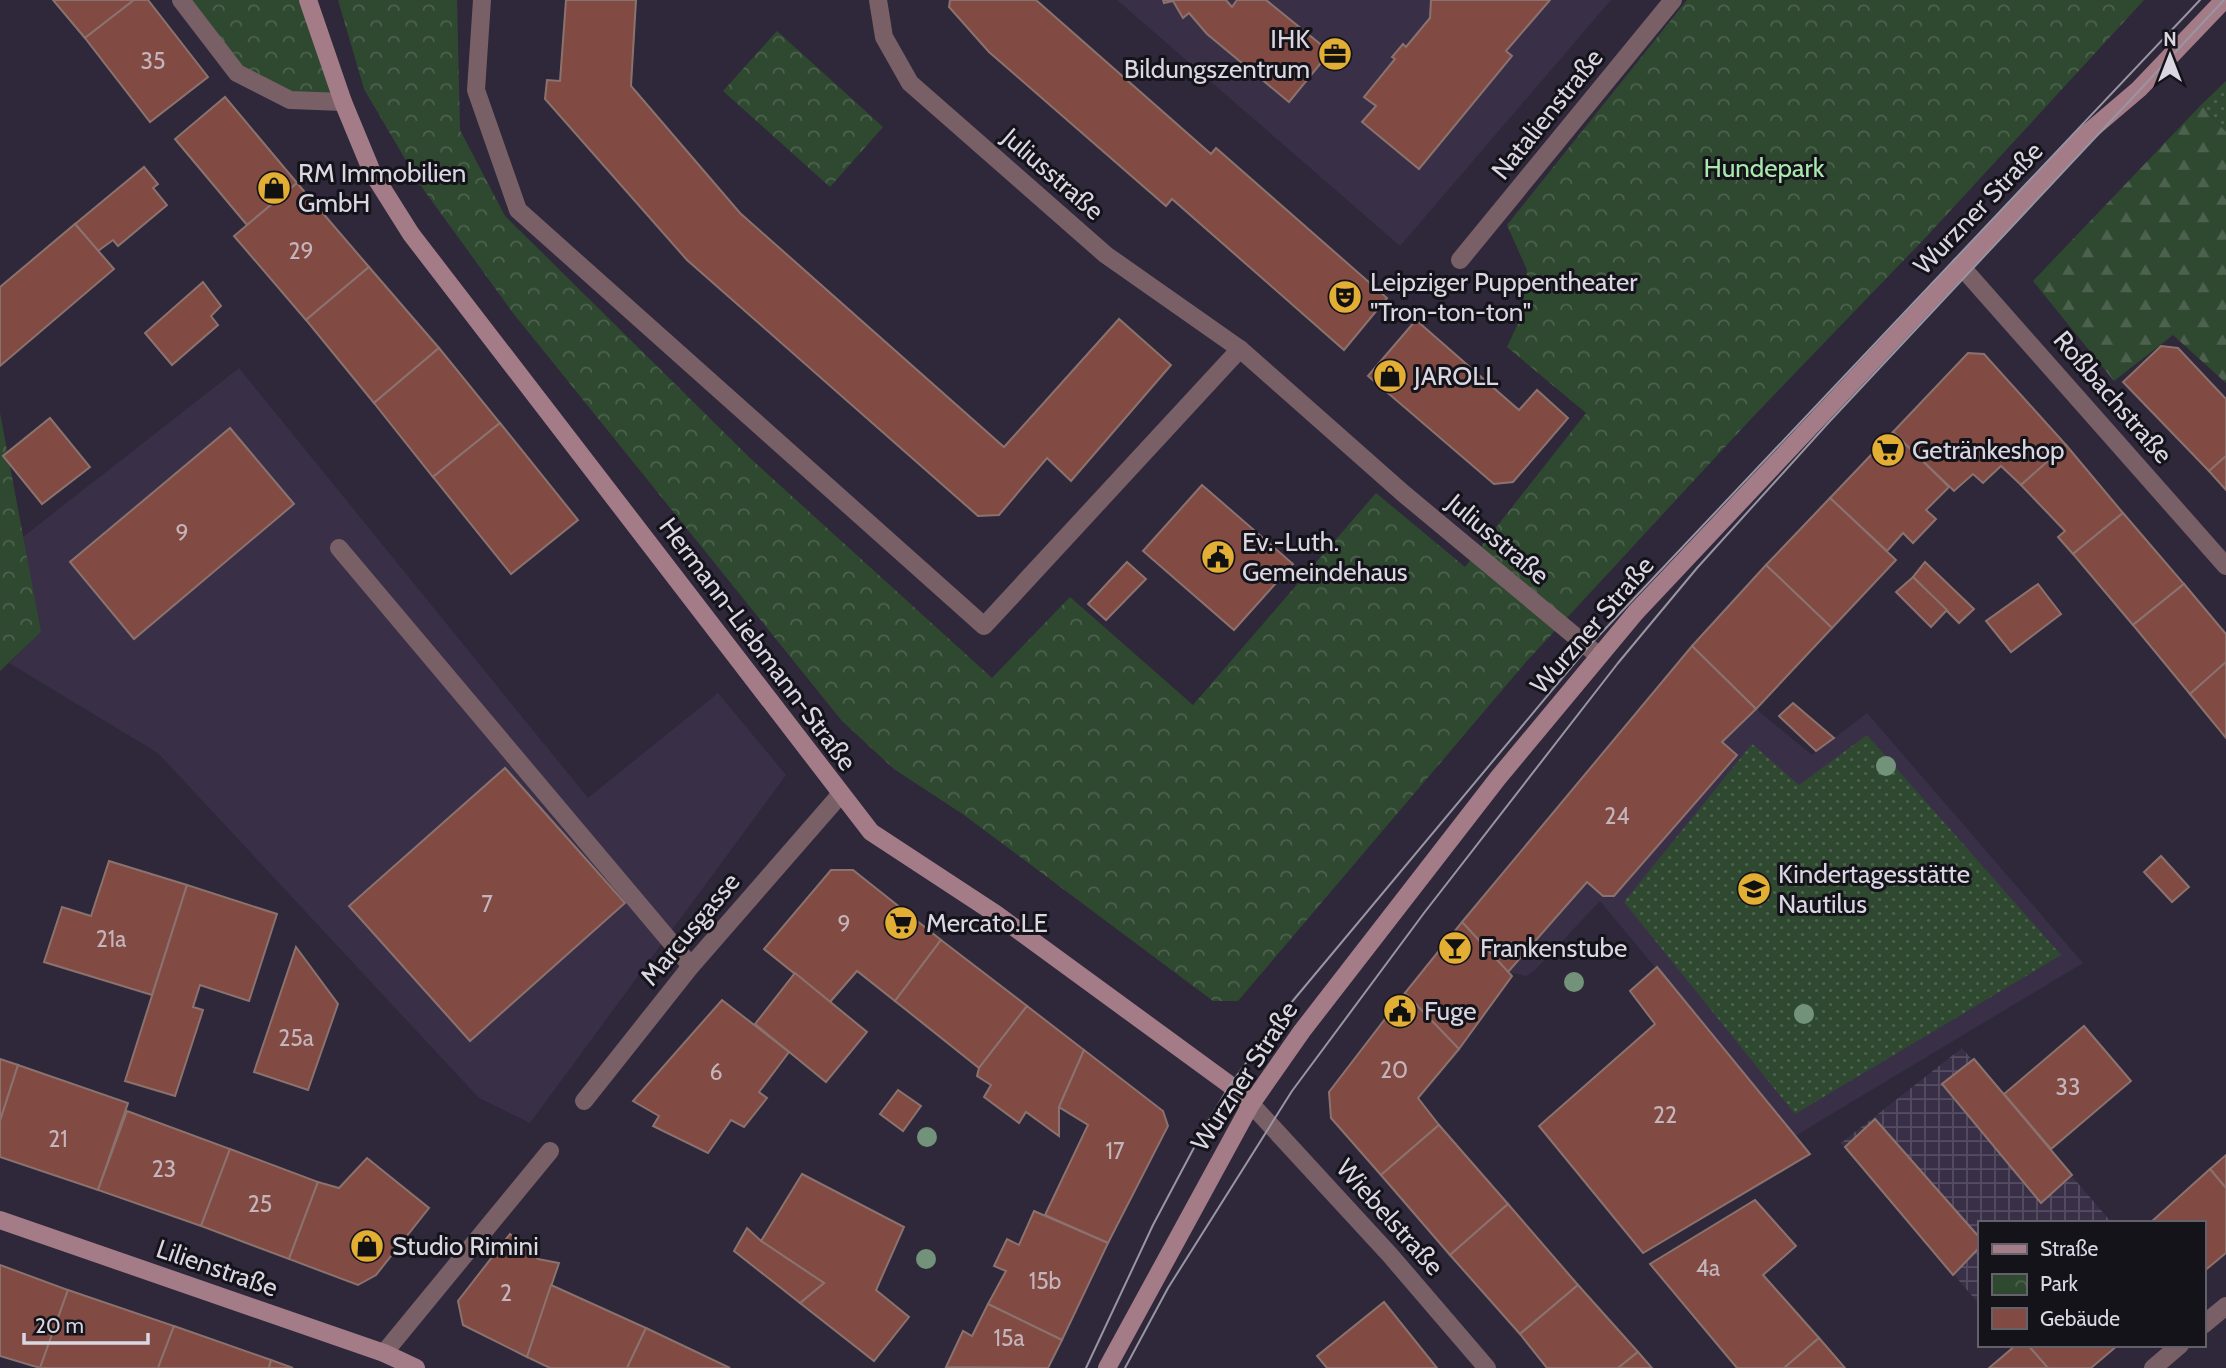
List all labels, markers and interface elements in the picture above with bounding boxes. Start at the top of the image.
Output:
north arrow [2135,21,2205,91]
place label: IHK Bildungszentrum [1124,23,1310,85]
text: N [2163,28,2177,51]
office icon: IHK Bildungszentrum [1316,35,1354,73]
street label: Natalienstraße [1484,42,1610,186]
house number: 35 [141,47,165,75]
street label: Juliusstraße [995,121,1110,227]
street label: Wurzner Straße [1907,135,2049,281]
park label: Hundepark [1704,152,1825,184]
place label: RM Immobilien GmbH [298,157,466,219]
shop icon: RM Immobilien GmbH [255,169,293,207]
house number: 29 [288,237,314,265]
place label: Leipziger Puppentheater "Tron-ton-ton" [1370,266,1638,328]
theatre icon: Leipziger Puppentheater "Tron-ton-ton" [1326,278,1364,316]
street label: Roßbachstraße [2047,324,2179,470]
shop icon: JAROLL [1371,357,1409,395]
place label: JAROLL [1413,360,1498,392]
supermarket icon: Getränkeshop [1869,431,1907,469]
place label: Getränkeshop [1912,434,2065,466]
street label: Juliusstraße [1439,486,1556,591]
street label: Hermann-Liebmann-Straße [652,511,864,777]
house number: 9 [175,519,189,547]
place label: Ev.-Luth. Gemeindehaus [1242,526,1408,588]
public building icon: Ev.-Luth. Gemeindehaus [1199,538,1237,576]
street label: Wurzner Straße [1523,550,1661,700]
house number: 24 [1604,802,1630,830]
place label: Kindertagesstätte Nautilus [1778,858,1970,920]
street label: Marcusgasse [633,866,747,992]
school or university icon: Kindertagesstätte Nautilus [1735,870,1773,908]
house number: 7 [481,890,493,918]
supermarket icon: Mercato.LE [882,904,920,942]
place label: Mercato.LE [926,907,1048,939]
house number: 9 [837,910,851,938]
house number: 21a [96,925,126,953]
bar icon: Frankenstube [1436,929,1474,967]
place label: Frankenstube [1480,932,1627,964]
public building icon: Fuge [1381,992,1419,1030]
street label: Wurzner Straße [1184,995,1304,1157]
place label: Fuge [1424,995,1476,1027]
house number: 25a [278,1024,314,1052]
house number: 20 [1380,1056,1408,1084]
house number: 6 [709,1058,723,1086]
house number: 33 [2056,1073,2080,1101]
house number: 22 [1653,1101,1677,1129]
house number: 21 [48,1125,68,1153]
house number: 17 [1105,1137,1125,1165]
street label: Wiebelstraße [1329,1152,1451,1282]
house number: 23 [152,1155,176,1183]
house number: 25 [248,1190,272,1218]
legend [1978,1221,2205,1347]
shop icon: Studio Rimini [348,1227,386,1265]
place label: Studio Rimini [392,1230,539,1262]
street label: Lilienstraße [152,1232,282,1304]
text: Straße [2040,1236,2099,1261]
house number: 4a [1696,1254,1720,1282]
house number: 15b [1029,1267,1062,1295]
text: Park [2040,1271,2078,1296]
house number: 2 [500,1279,512,1307]
scale bar [24,1302,149,1346]
text: Gebäude [2040,1306,2120,1331]
text: 20 m [35,1313,84,1338]
house number: 15a [994,1324,1024,1352]

